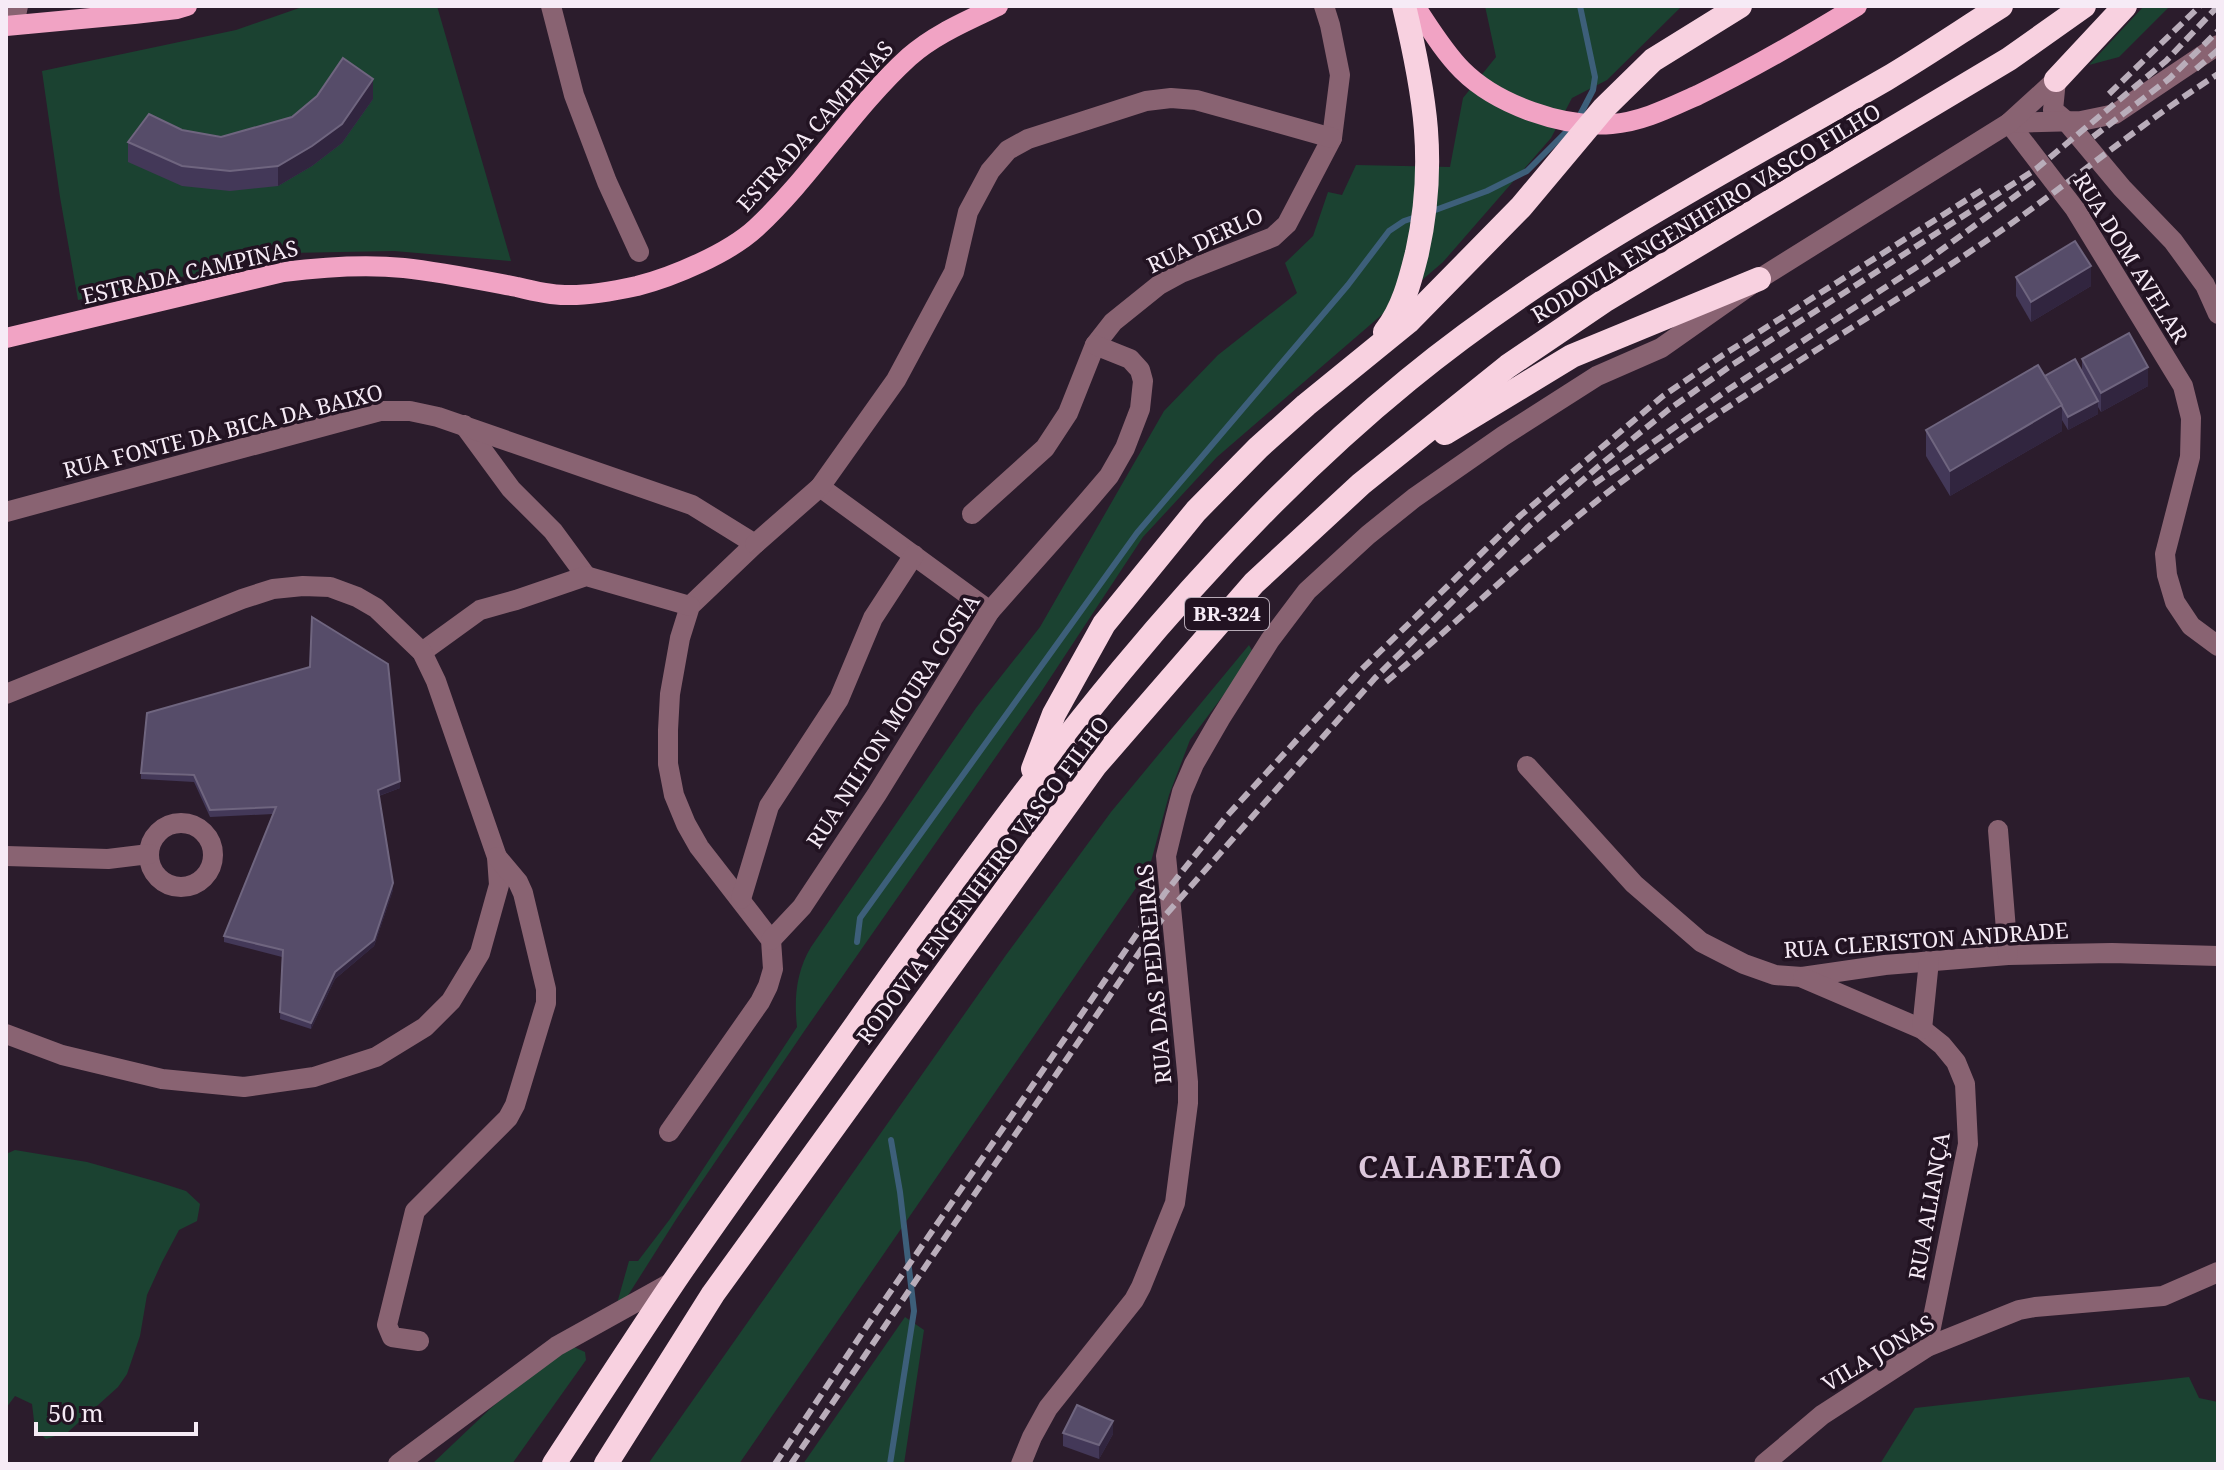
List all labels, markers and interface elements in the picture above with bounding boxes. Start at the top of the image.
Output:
street label: ESTRADA CAMPINAS [729,33,899,217]
street label: RODOVIA ENGENHEIRO VASCO FILHO [1525,96,1886,329]
street label: RUA DOM AVELAR [2067,167,2197,349]
street label: RUA DERLO [1142,199,1268,279]
street label: ESTRADA CAMPINAS [79,232,301,310]
street label: RUA FONTE DA BICA DA BAIXO [60,376,386,484]
street label: RUA NILTON MOURA COSTA [799,587,986,853]
road number: BR-324 [1185,598,1269,630]
street label: RODOVIA ENGENHEIRO VASCO FILHO [849,709,1115,1049]
street label: RUA DAS PEDREIRAS [1128,863,1178,1085]
street label: RUA CLERISTON ANDRADE [1782,914,2069,964]
street label: RUA ALIANÇA [1900,1129,1956,1282]
district label: CALABETÃO [1358,1146,1564,1187]
street label: VILA JONAS [1816,1307,1939,1398]
scale bar [36,1386,196,1436]
text: 50 m [48,1396,104,1429]

